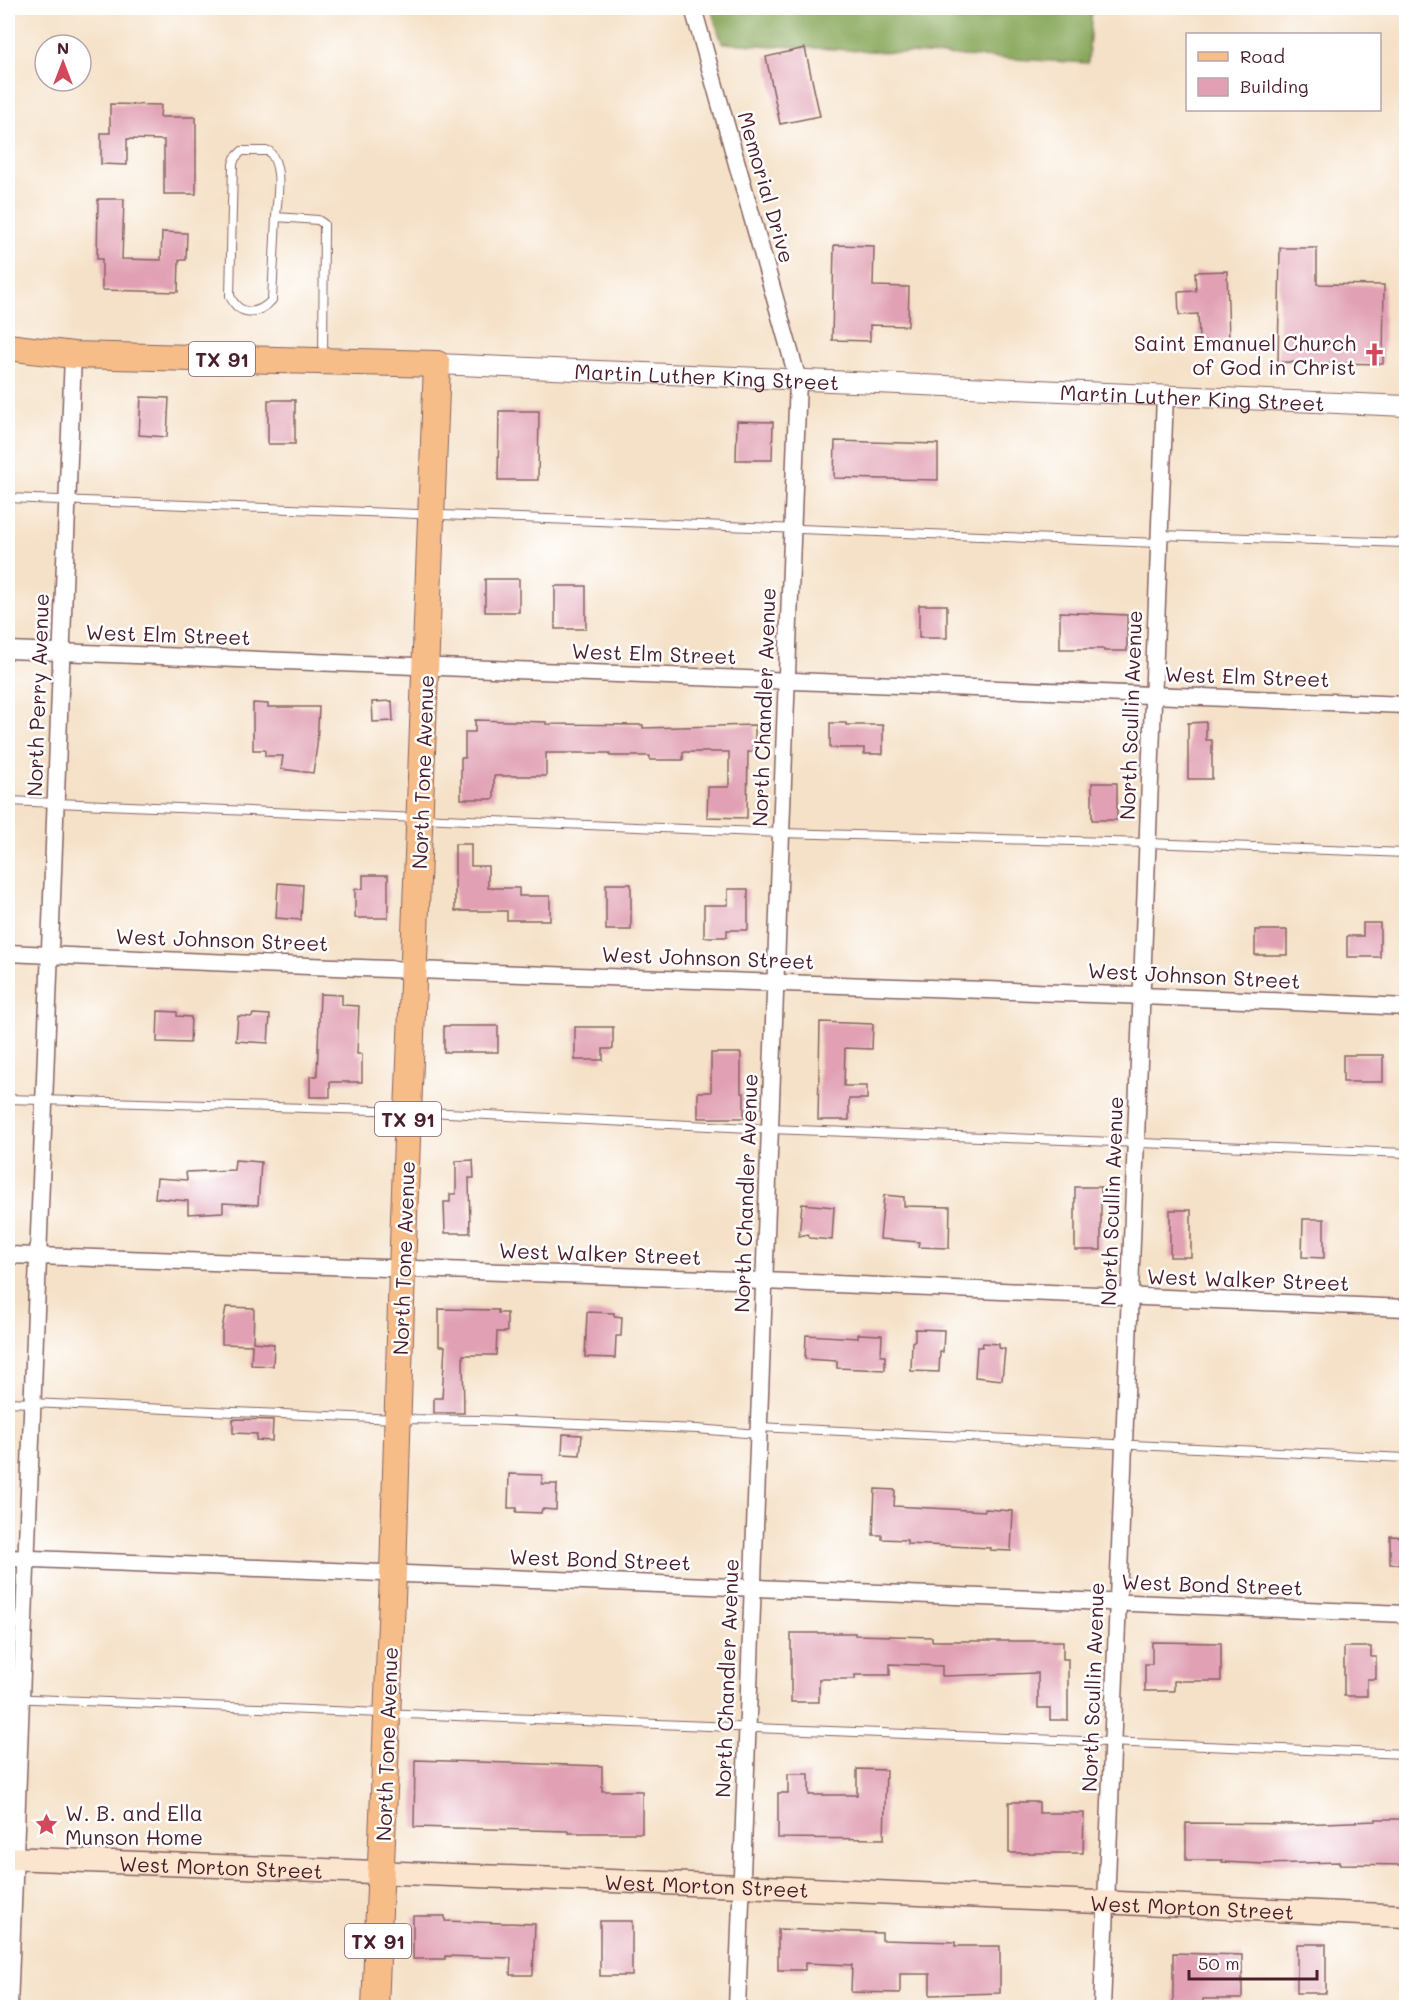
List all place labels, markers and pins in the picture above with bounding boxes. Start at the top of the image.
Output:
place label: Saint Emanuel Church of God in Christ [1134,329,1356,380]
church icon: Saint Emanuel Church of God in Christ [1361,341,1387,367]
place label: W. B. and Ella Munson Home [65,1799,203,1850]
place icon: W. B. and Ella Munson Home [34,1811,60,1837]

